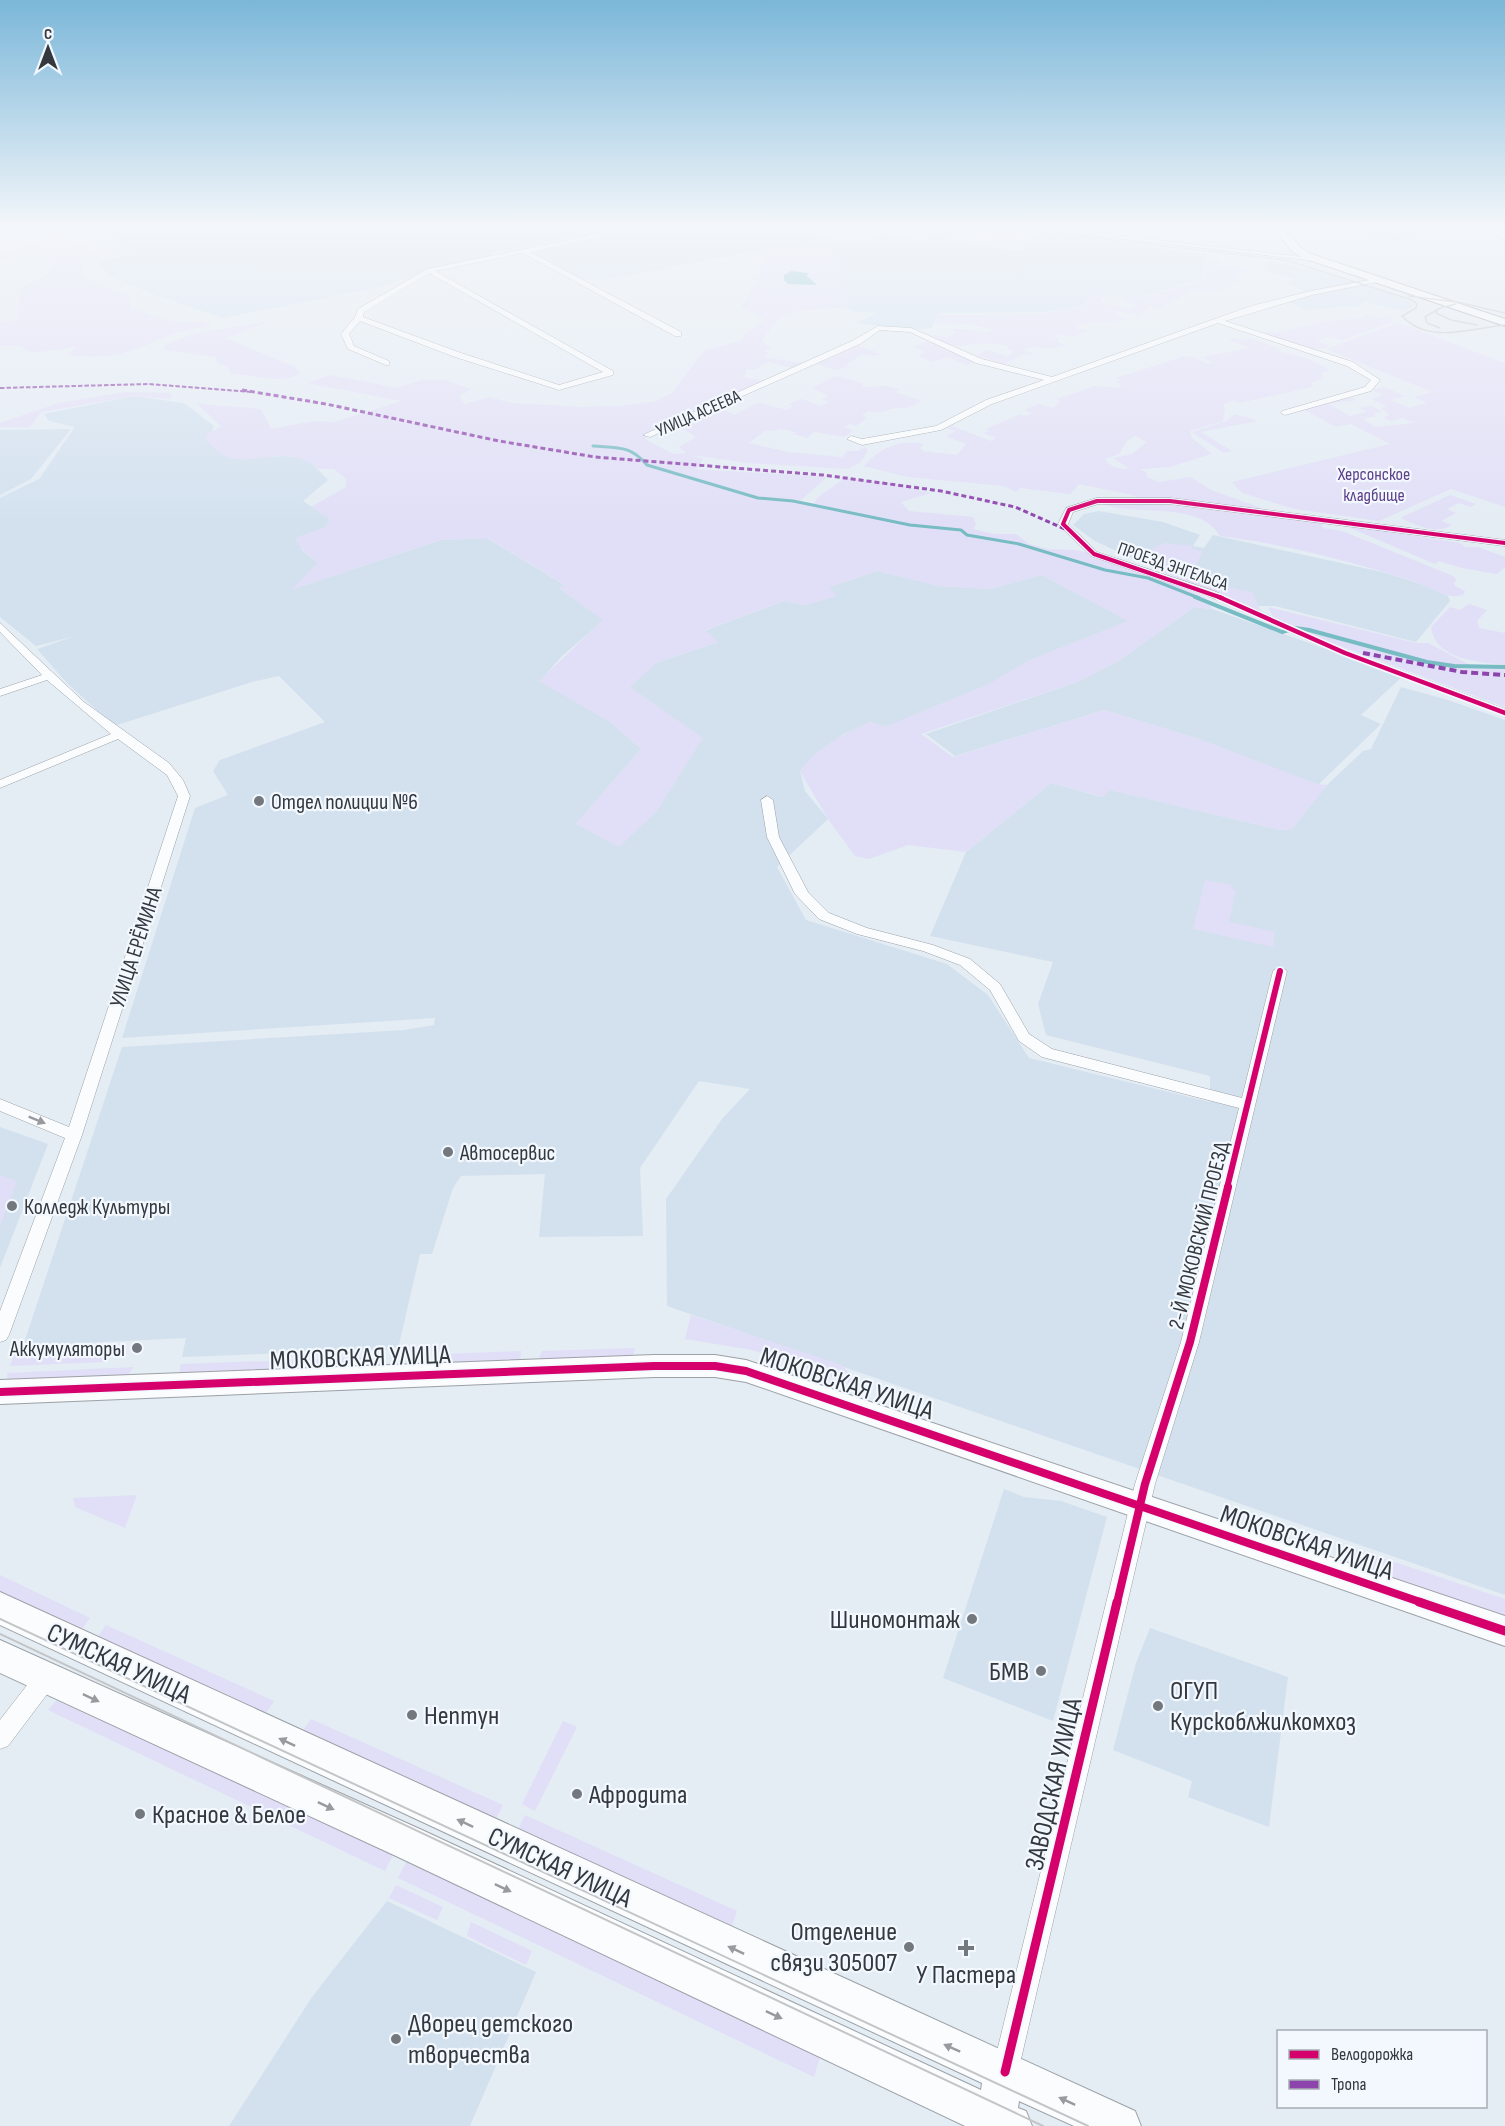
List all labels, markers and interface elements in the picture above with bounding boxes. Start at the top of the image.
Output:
north arrow [18,18,78,78]
text: С [44,25,52,44]
street label: УЛИЦА АСЕЕВА [653,385,744,441]
park label: Херсонское кладбище [1337,464,1410,506]
street label: ПРОЕЗД ЭНГЕЛЬСА [1115,538,1231,595]
place label: Отдел полиции №6 [271,789,418,816]
marker: Отдел полиции №6 [252,794,266,808]
street label: УЛИЦА ЕРЁМИНА [104,883,169,1011]
one-way arrow [28,1116,46,1125]
street label: 2-Й МОКОВСКИЙ ПРОЕЗД [1163,1138,1236,1332]
place label: Автосервис [459,1140,555,1167]
marker: Автосервис [441,1145,455,1159]
place label: Колледж Культуры [24,1194,170,1221]
marker: Колледж Культуры [5,1199,19,1213]
place label: Аккумуляторы [9,1336,125,1363]
street label: МОКОВСКАЯ УЛИЦА [269,1339,451,1377]
marker: Аккумуляторы [130,1341,144,1355]
street label: МОКОВСКАЯ УЛИЦА [756,1341,938,1427]
street label: МОКОВСКАЯ УЛИЦА [1216,1498,1398,1588]
place label: Шиномонтаж [830,1604,960,1636]
marker: Шиномонтаж [965,1612,979,1626]
street label: СУМСКАЯ УЛИЦА [42,1617,196,1711]
place label: БМВ [989,1656,1029,1688]
marker: БМВ [1034,1664,1048,1678]
place label: ОГУП Курскоблжилкомхоз [1170,1675,1356,1738]
one-way arrow [83,1694,100,1703]
street label: ЗАВОДСКАЯ УЛИЦА [1019,1694,1089,1874]
marker: ОГУП Курскоблжилкомхоз [1151,1699,1165,1713]
place label: Нептун [424,1700,499,1732]
marker: Нептун [405,1708,419,1722]
one-way arrow [279,1737,296,1746]
place label: Афродита [588,1779,687,1811]
marker: Афродита [570,1787,584,1801]
place label: Красное & Белое [152,1799,306,1831]
one-way arrow [317,1801,334,1810]
marker: Красное & Белое [133,1807,147,1821]
one-way arrow [455,1818,473,1828]
street label: СУМСКАЯ УЛИЦА [483,1821,637,1915]
one-way arrow [494,1883,511,1892]
place label: Отделение связи 305007 [770,1916,897,1979]
marker: Отделение связи 305007 [902,1940,916,1954]
marker: У Пастера [959,1941,973,1955]
one-way arrow [728,1946,745,1955]
place label: У Пастера [916,1959,1016,1991]
place label: Дворец детского творчества [408,2008,573,2071]
one-way arrow [766,2010,784,2020]
legend [1277,2030,1487,2108]
marker: Дворец детского творчества [389,2032,403,2046]
one-way arrow [943,2044,960,2053]
text: Велодорожка [1331,2044,1413,2065]
text: Тропа [1331,2074,1367,2095]
one-way arrow [1059,2097,1076,2106]

